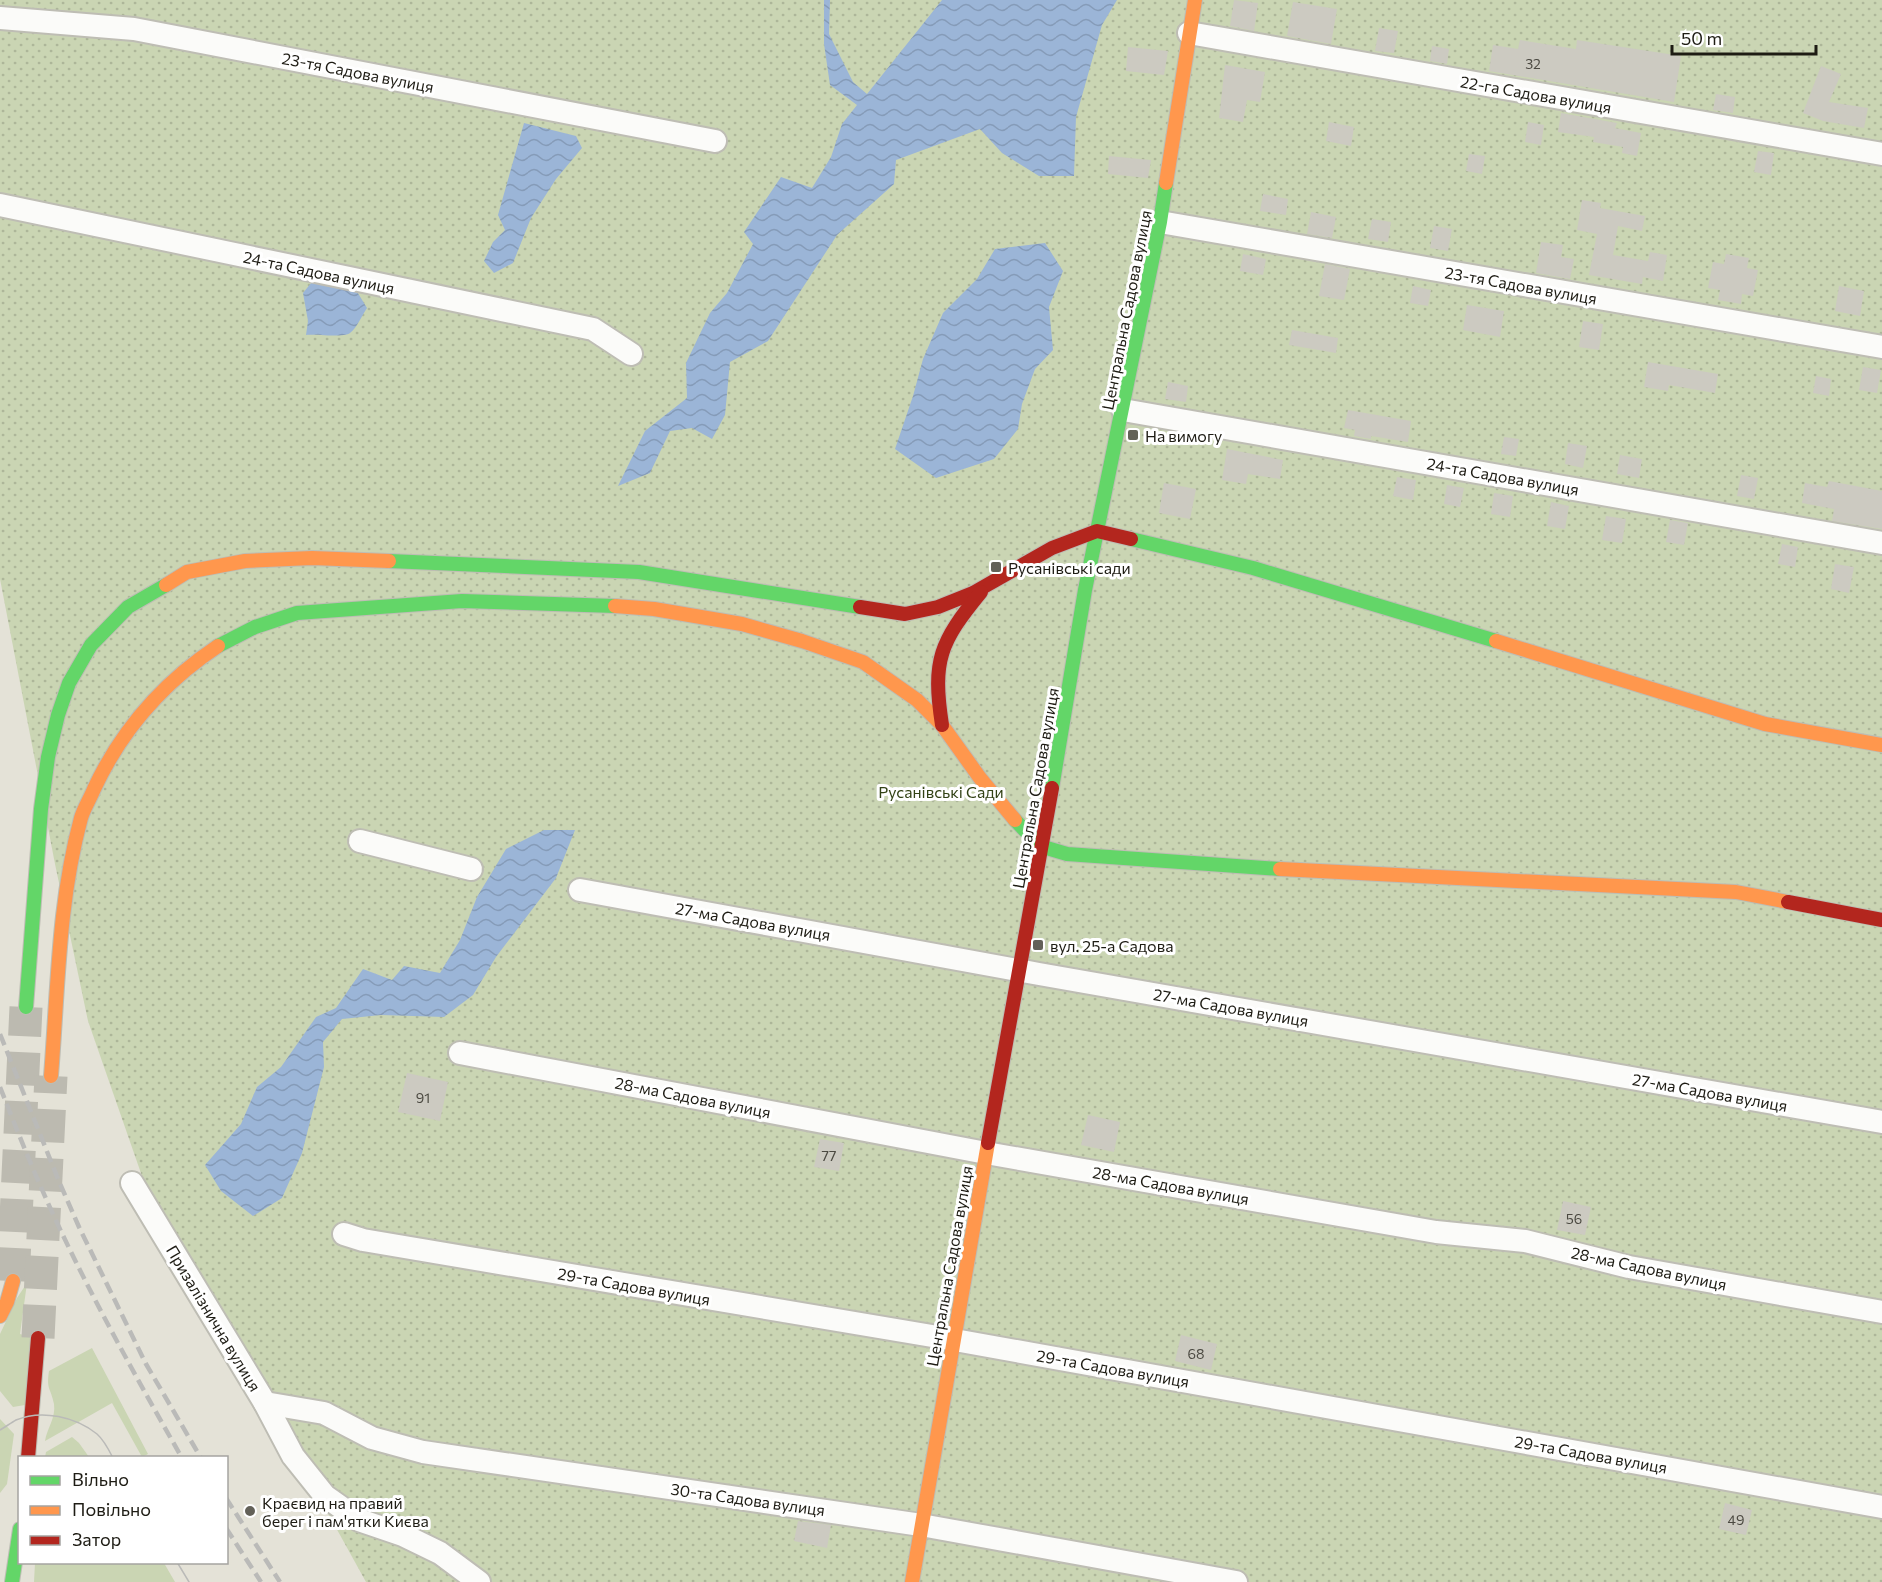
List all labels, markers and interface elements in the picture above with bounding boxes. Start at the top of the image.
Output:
scale bar [1672,18,1816,56]
text: 50 m [1681,27,1722,49]
street label: 23-тя Садова вулиця [281,48,435,96]
house number: 32 [1525,55,1541,72]
street label: 22-га Садова вулиця [1459,71,1613,117]
street label: Центральна Садова вулиця [1097,208,1155,412]
street label: 24-та Садова вулиця [242,247,396,297]
street label: 23-тя Садова вулиця [1443,262,1599,308]
place label: На вимогу [1145,426,1222,445]
marker: На вимогу [1126,428,1140,442]
street label: 24-та Садова вулиця [1425,453,1581,499]
place label: Русанівські сади [1008,558,1131,577]
marker: Русанівські сади [989,560,1003,574]
street label: Центральна Садова вулиця [1008,686,1062,890]
park label: Русанівські Сади [878,782,1004,801]
street label: 27-ма Садова вулиця [674,898,832,944]
place label: вул. 25-а Садова [1050,936,1173,955]
marker: вул. 25-а Садова [1031,938,1045,952]
street label: 27-ма Садова вулиця [1152,984,1310,1030]
street label: 27-ма Садова вулиця [1631,1069,1789,1115]
street label: 28-ма Садова вулиця [613,1073,773,1121]
house number: 91 [416,1089,430,1106]
house number: 77 [822,1147,836,1164]
street label: 28-ма Садова вулиця [1091,1162,1251,1208]
street label: Центральна Садова вулиця [922,1164,976,1368]
house number: 56 [1566,1210,1582,1227]
street label: Призалізнична вулиця [163,1241,265,1395]
street label: 28-ма Садова вулиця [1570,1242,1728,1294]
street label: 29-та Садова вулиця [556,1263,712,1309]
street label: 29-та Садова вулиця [1035,1345,1191,1391]
house number: 68 [1188,1345,1205,1362]
street label: 29-та Садова вулиця [1513,1431,1669,1477]
legend [18,1456,228,1564]
text: Вільно [72,1468,129,1490]
street label: 30-та Садова вулиця [670,1479,826,1519]
place label: Краєвид на правий берег і пам'ятки Києва [262,1493,429,1530]
text: Повільно [72,1498,151,1520]
marker: Краєвид на правий берег і пам'ятки Києва [243,1504,257,1518]
house number: 49 [1728,1511,1744,1528]
text: Затор [72,1528,121,1550]

